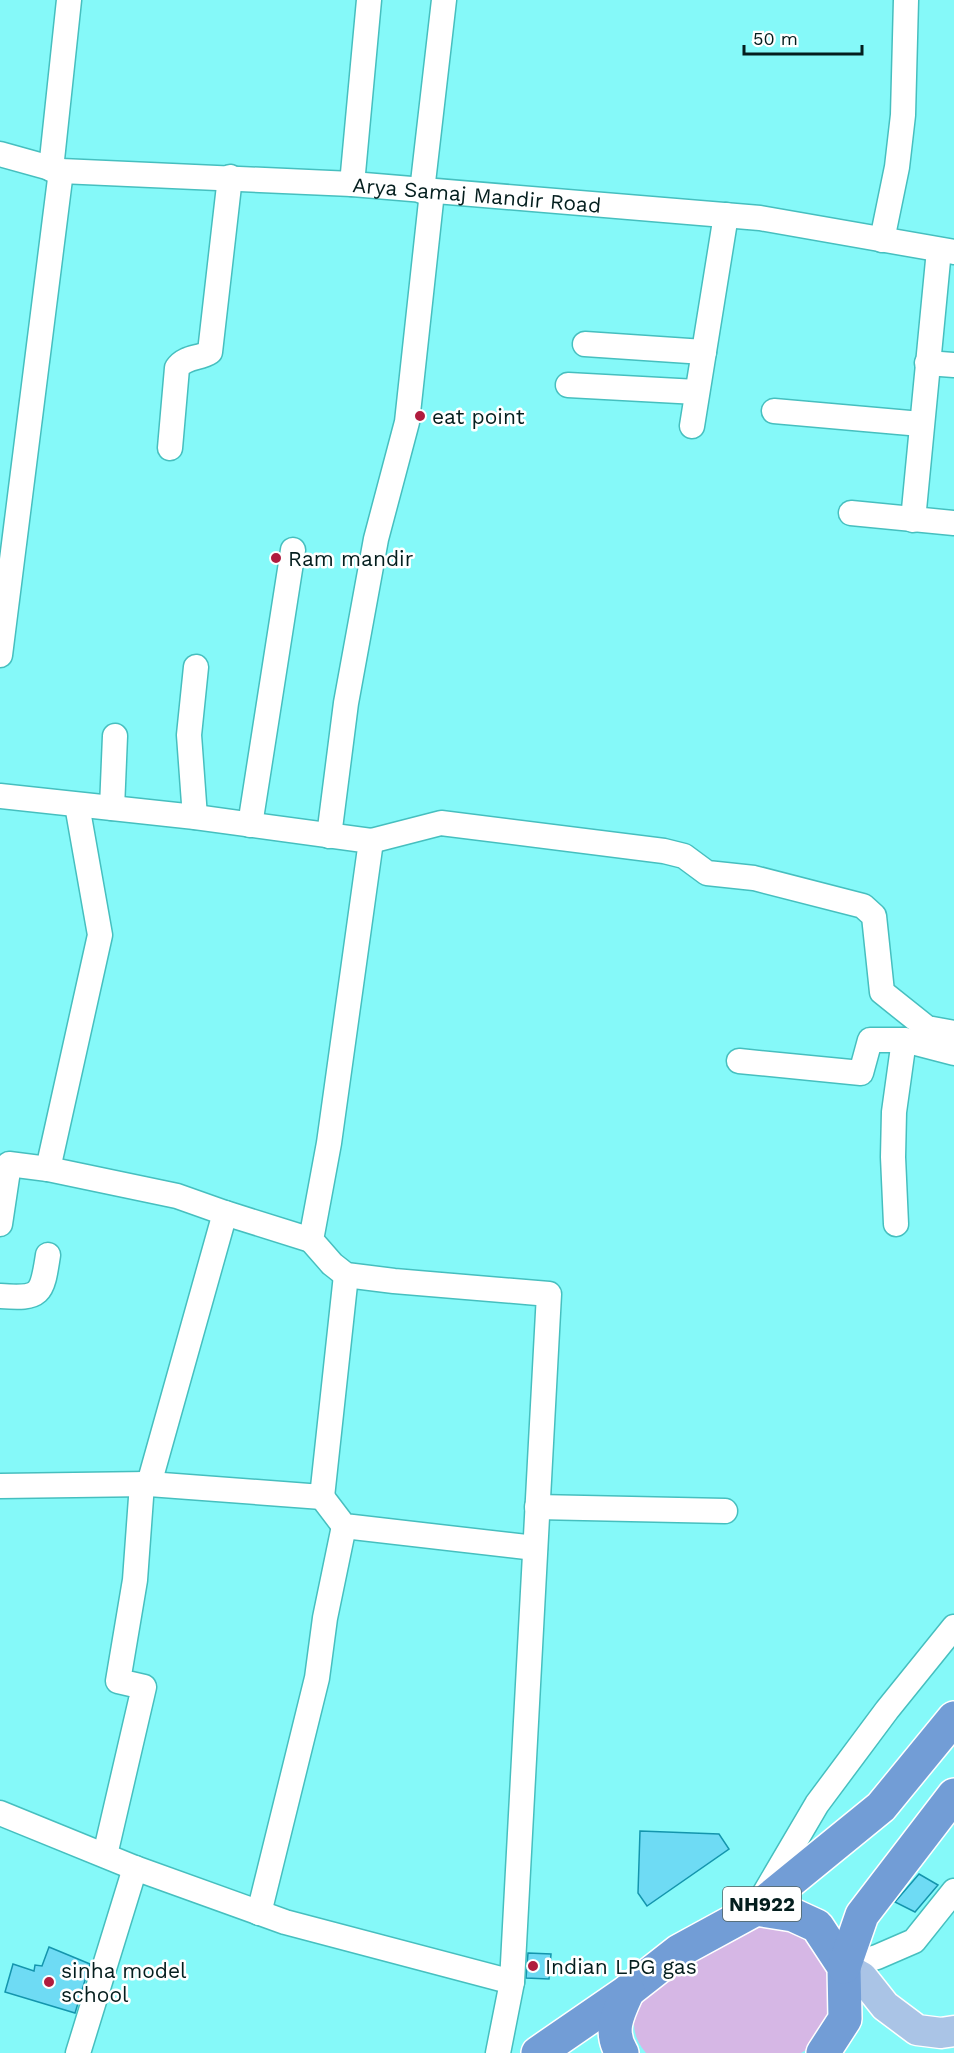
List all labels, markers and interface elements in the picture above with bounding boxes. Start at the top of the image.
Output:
scale bar [744,18,862,56]
text: 50 m [753,28,798,49]
street label: Arya Samaj Mandir Road [352,172,602,217]
place label: eat point [432,404,525,429]
marker: eat point [413,409,427,423]
place label: Ram mandir [288,546,414,571]
marker: Ram mandir [269,551,283,565]
road number: NH922 [723,1887,801,1921]
place label: Indian LPG gas [545,1954,697,1979]
place label: sinha model school [61,1958,187,2007]
marker: Indian LPG gas [526,1959,540,1973]
marker: sinha model school [42,1975,56,1989]

